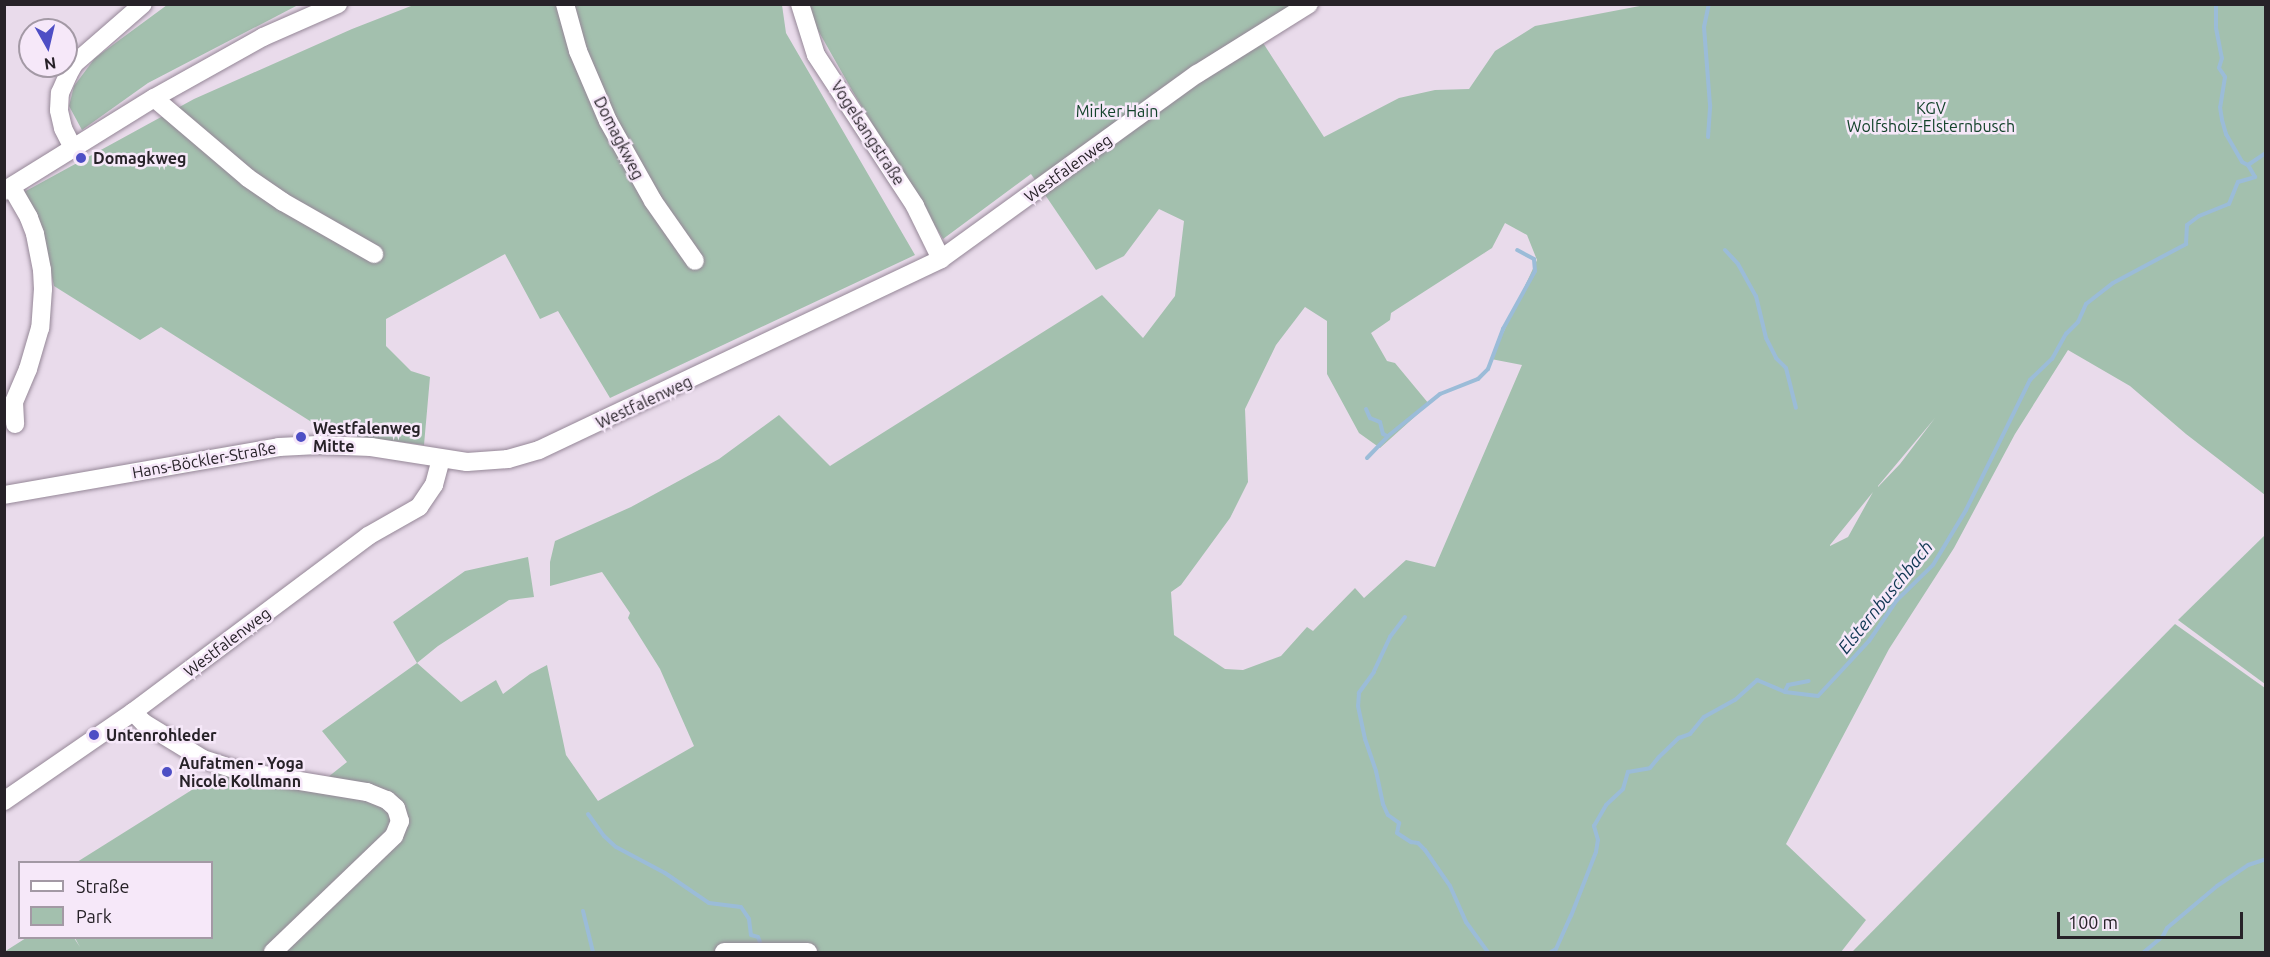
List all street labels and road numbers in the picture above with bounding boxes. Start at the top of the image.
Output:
street label: Vogelsangstraße [827,77,909,189]
street label: Domagkweg [590,93,648,183]
street label: Westfalenweg [1020,130,1116,206]
street label: Westfalenweg [593,371,695,433]
street label: Hans-Böckler-Straße [130,438,278,482]
street label: Westfalenweg [180,603,274,681]

